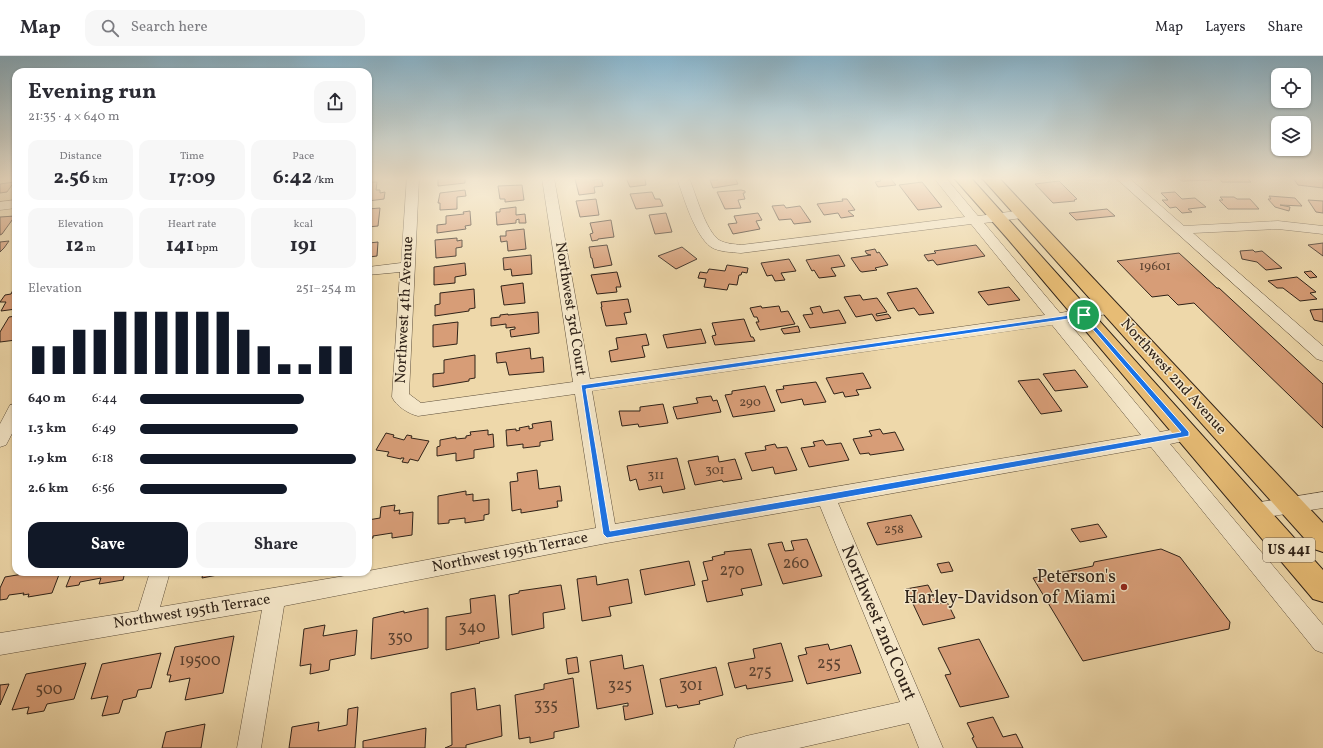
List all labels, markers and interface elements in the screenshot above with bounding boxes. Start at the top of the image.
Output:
search box [85,10,365,46]
text: Map [20,15,61,41]
icon: search [99,17,121,39]
text: Search here [131,17,208,38]
text: Map [1155,18,1183,37]
text: Layers [1205,18,1245,37]
text: Share [1267,18,1303,37]
map controls [1271,68,1311,156]
button: locate [1271,68,1311,108]
text: Evening run [28,77,157,108]
button: share [314,81,356,123]
text: 21:35 · 4 × 640 m [28,108,119,126]
button: layers [1271,116,1311,156]
text: Distance [60,149,102,164]
text: Time [180,149,204,164]
text: Pace [292,149,314,164]
text: 2.56 [53,164,90,192]
text: 17:09 [169,164,215,192]
text: 6:42 [273,164,312,192]
text: km [90,173,108,188]
text: /km [312,173,334,188]
text: Elevation [58,217,104,232]
text: Heart rate [168,217,216,232]
text: kcal [294,217,313,232]
text: 12 [65,232,84,260]
text: 141 [166,232,194,260]
text: 191 [290,232,317,260]
street label: Northwest 4th Avenue [391,236,419,384]
street label: Northwest 3rd Court [549,240,591,378]
text: m [84,241,96,256]
text: bpm [194,241,218,256]
house number: 19601 [1139,258,1171,276]
text: Elevation [28,280,82,298]
text: 251–254 m [296,280,356,298]
pin [1067,298,1101,332]
icon: arrive [1073,304,1095,326]
street label: Northwest 2nd Avenue [1115,314,1231,440]
text: 640 m [28,390,66,408]
text: 6:44 [92,390,117,408]
house number: 290 [739,394,761,412]
text: 1.3 km [28,420,66,438]
text: 6:49 [92,420,116,438]
text: 1.9 km [28,450,67,468]
text: 6:18 [92,450,113,468]
house number: 301 [705,462,725,480]
house number: 311 [648,467,664,485]
text: 2.6 km [28,480,69,498]
text: 6:56 [92,480,114,498]
house number: 258 [884,521,904,539]
button: Save [28,522,188,568]
button: Share [196,522,356,568]
street label: Northwest 195th Terrace [430,528,590,578]
road number: US 441 [1263,538,1315,562]
street label: Northwest 2nd Court [834,542,922,704]
house number: 260 [783,553,809,575]
house number: 270 [720,560,744,582]
place label: Peterson's Harley-Davidson of Miami [904,565,1116,611]
marker: Peterson's Harley-Davidson of Miami [1119,582,1129,592]
street label: Northwest 195th Terrace [112,589,272,635]
house number: 340 [458,617,486,639]
house number: 350 [387,627,413,649]
house number: 19500 [179,650,221,672]
house number: 255 [817,653,841,675]
house number: 275 [748,661,772,683]
house number: 325 [608,675,632,697]
house number: 301 [679,675,703,697]
house number: 500 [36,679,62,701]
house number: 335 [534,695,558,717]

